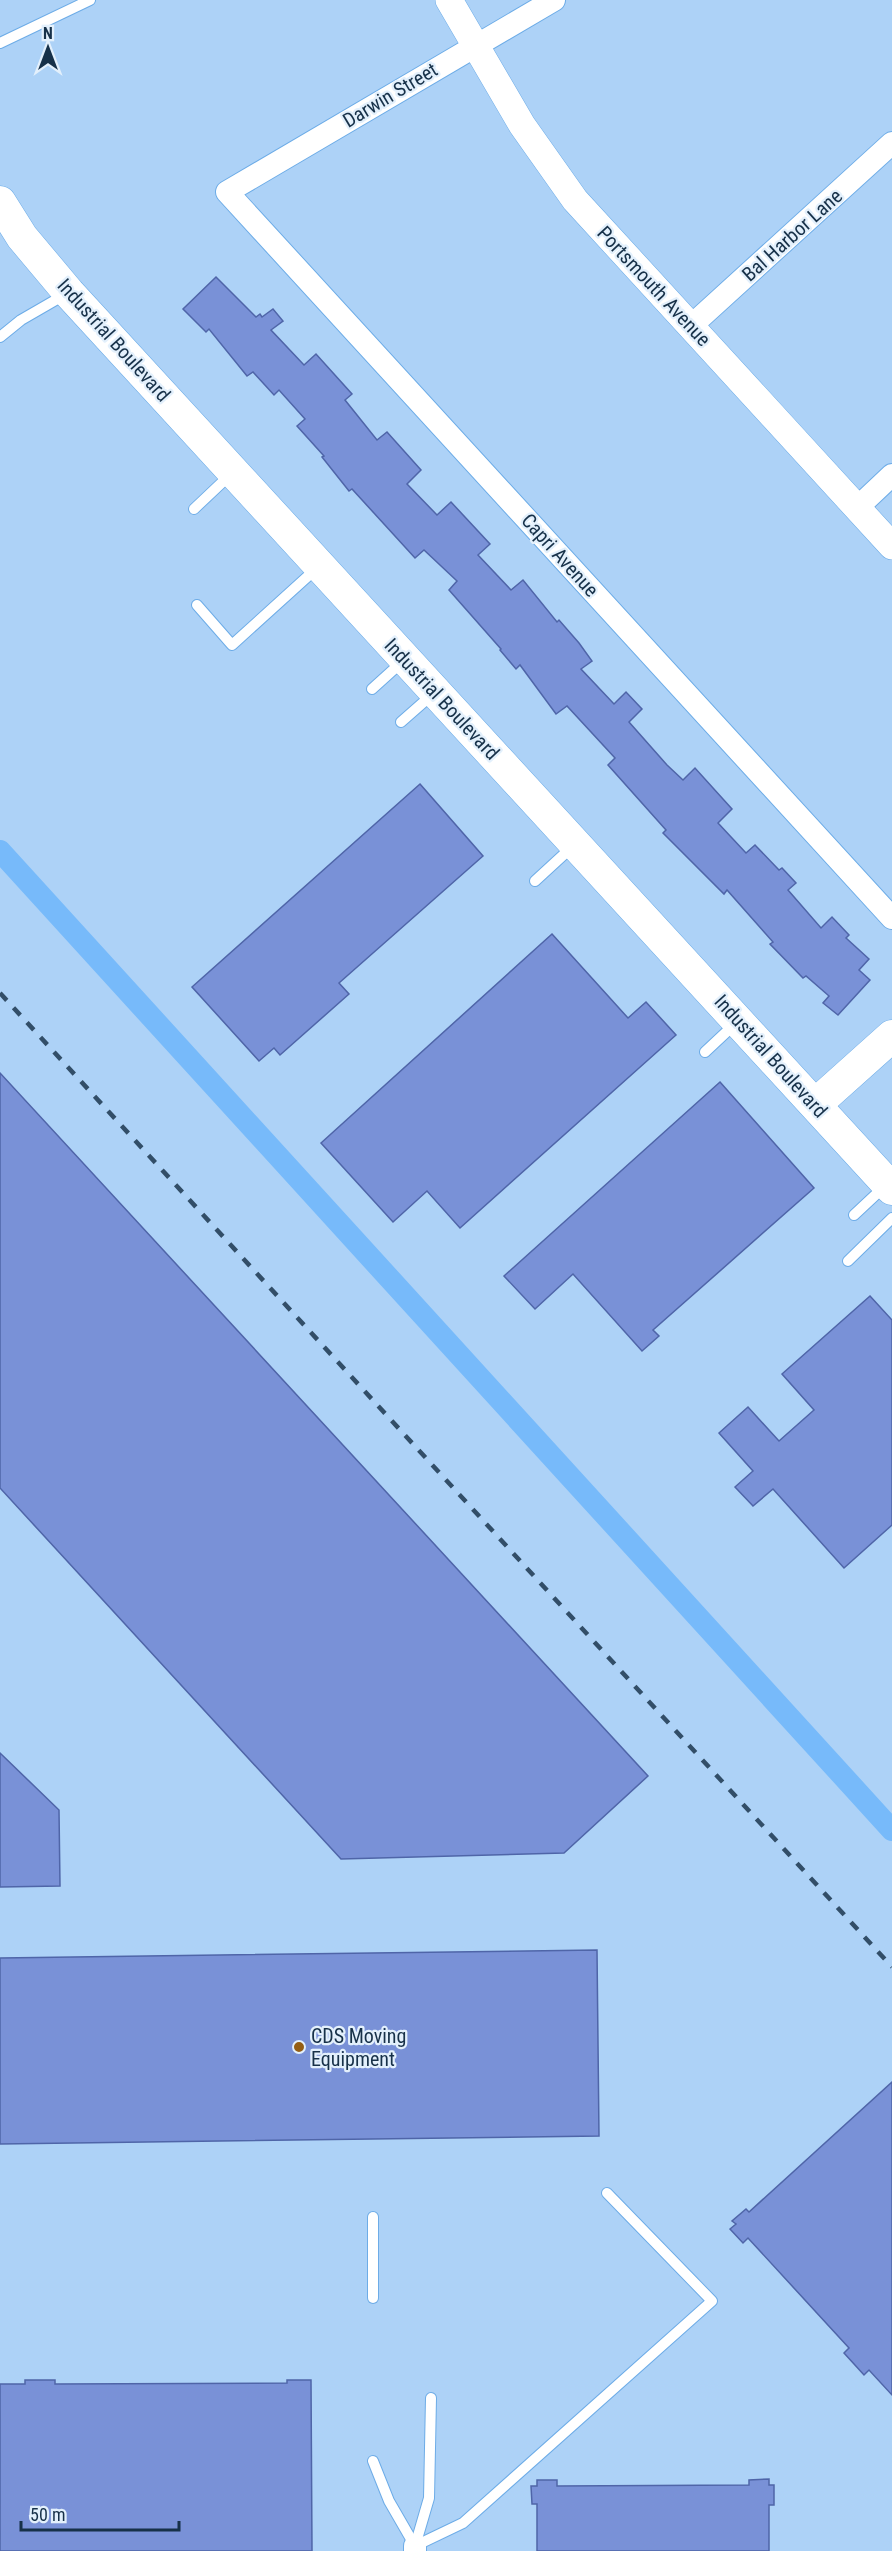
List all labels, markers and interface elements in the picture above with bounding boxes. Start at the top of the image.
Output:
north arrow [18,18,78,78]
text: N [43,24,53,43]
street label: Darwin Street [338,57,442,133]
street label: Bal Harbor Lane [737,184,847,286]
street label: Portsmouth Avenue [592,221,716,351]
street label: Industrial Boulevard [53,274,175,406]
street label: Capri Avenue [516,508,604,602]
street label: Industrial Boulevard [380,633,504,765]
street label: Industrial Boulevard [710,990,832,1122]
place label: CDS Moving Equipment [311,2024,406,2071]
marker: CDS Moving Equipment [292,2040,306,2054]
scale bar [21,2494,178,2532]
text: 50 m [30,2504,65,2525]

